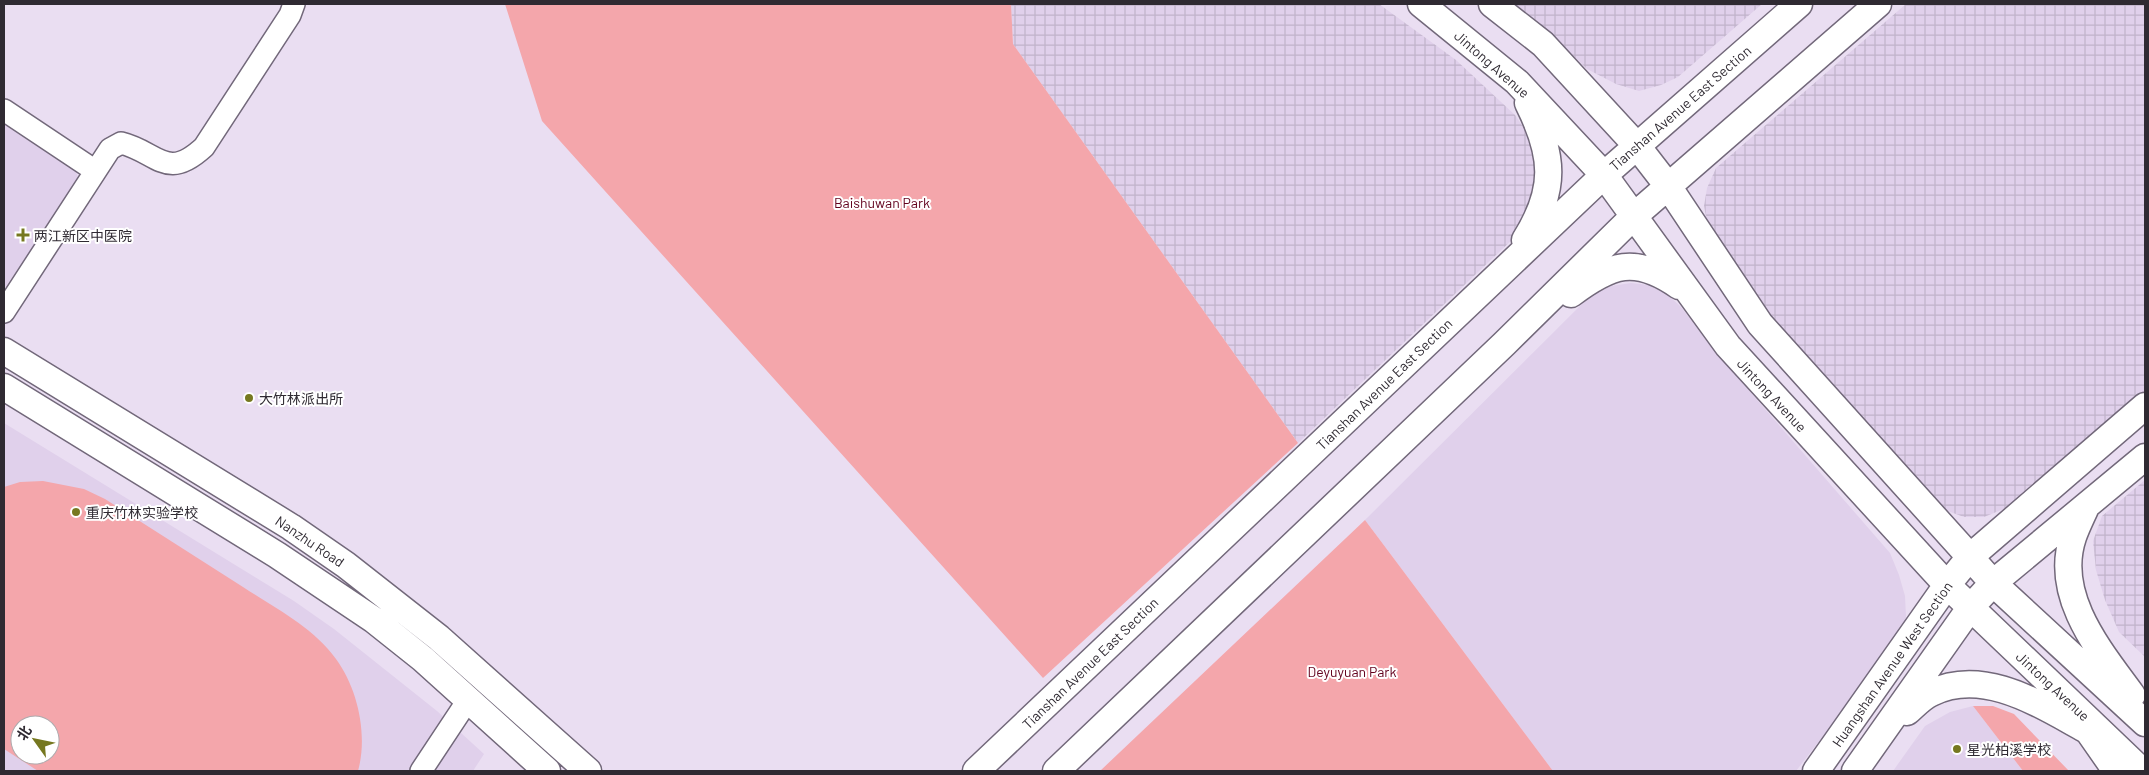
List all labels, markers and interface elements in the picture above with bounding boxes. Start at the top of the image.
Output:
street label: Jintong Avenue [1451,27,1533,101]
street label: Tianshan Avenue East Section [1606,42,1754,174]
park label: Baishuwan Park [834,194,930,211]
place label: 两江新区中医院 [34,227,132,244]
marker: 两江新区中医院 [16,228,30,242]
street label: Tianshan Avenue East Section [1313,315,1455,453]
street label: Jintong Avenue [1734,355,1810,435]
place label: 大竹林派出所 [259,390,343,407]
marker: 大竹林派出所 [243,392,255,404]
place label: 重庆竹林实验学校 [86,504,198,521]
marker: 重庆竹林实验学校 [70,506,82,518]
street label: Nanzhu Road [272,512,348,570]
street label: Huangshan Avenue West Section [1828,578,1956,750]
street label: Tianshan Avenue East Section [1019,594,1161,732]
street label: Jintong Avenue [2013,648,2093,724]
park label: Deyuyuan Park [1308,663,1396,680]
north arrow [10,715,60,765]
text: 北 [13,722,35,743]
place label: 星光柏溪学校 [1967,741,2051,758]
marker: 星光柏溪学校 [1951,743,1963,755]

